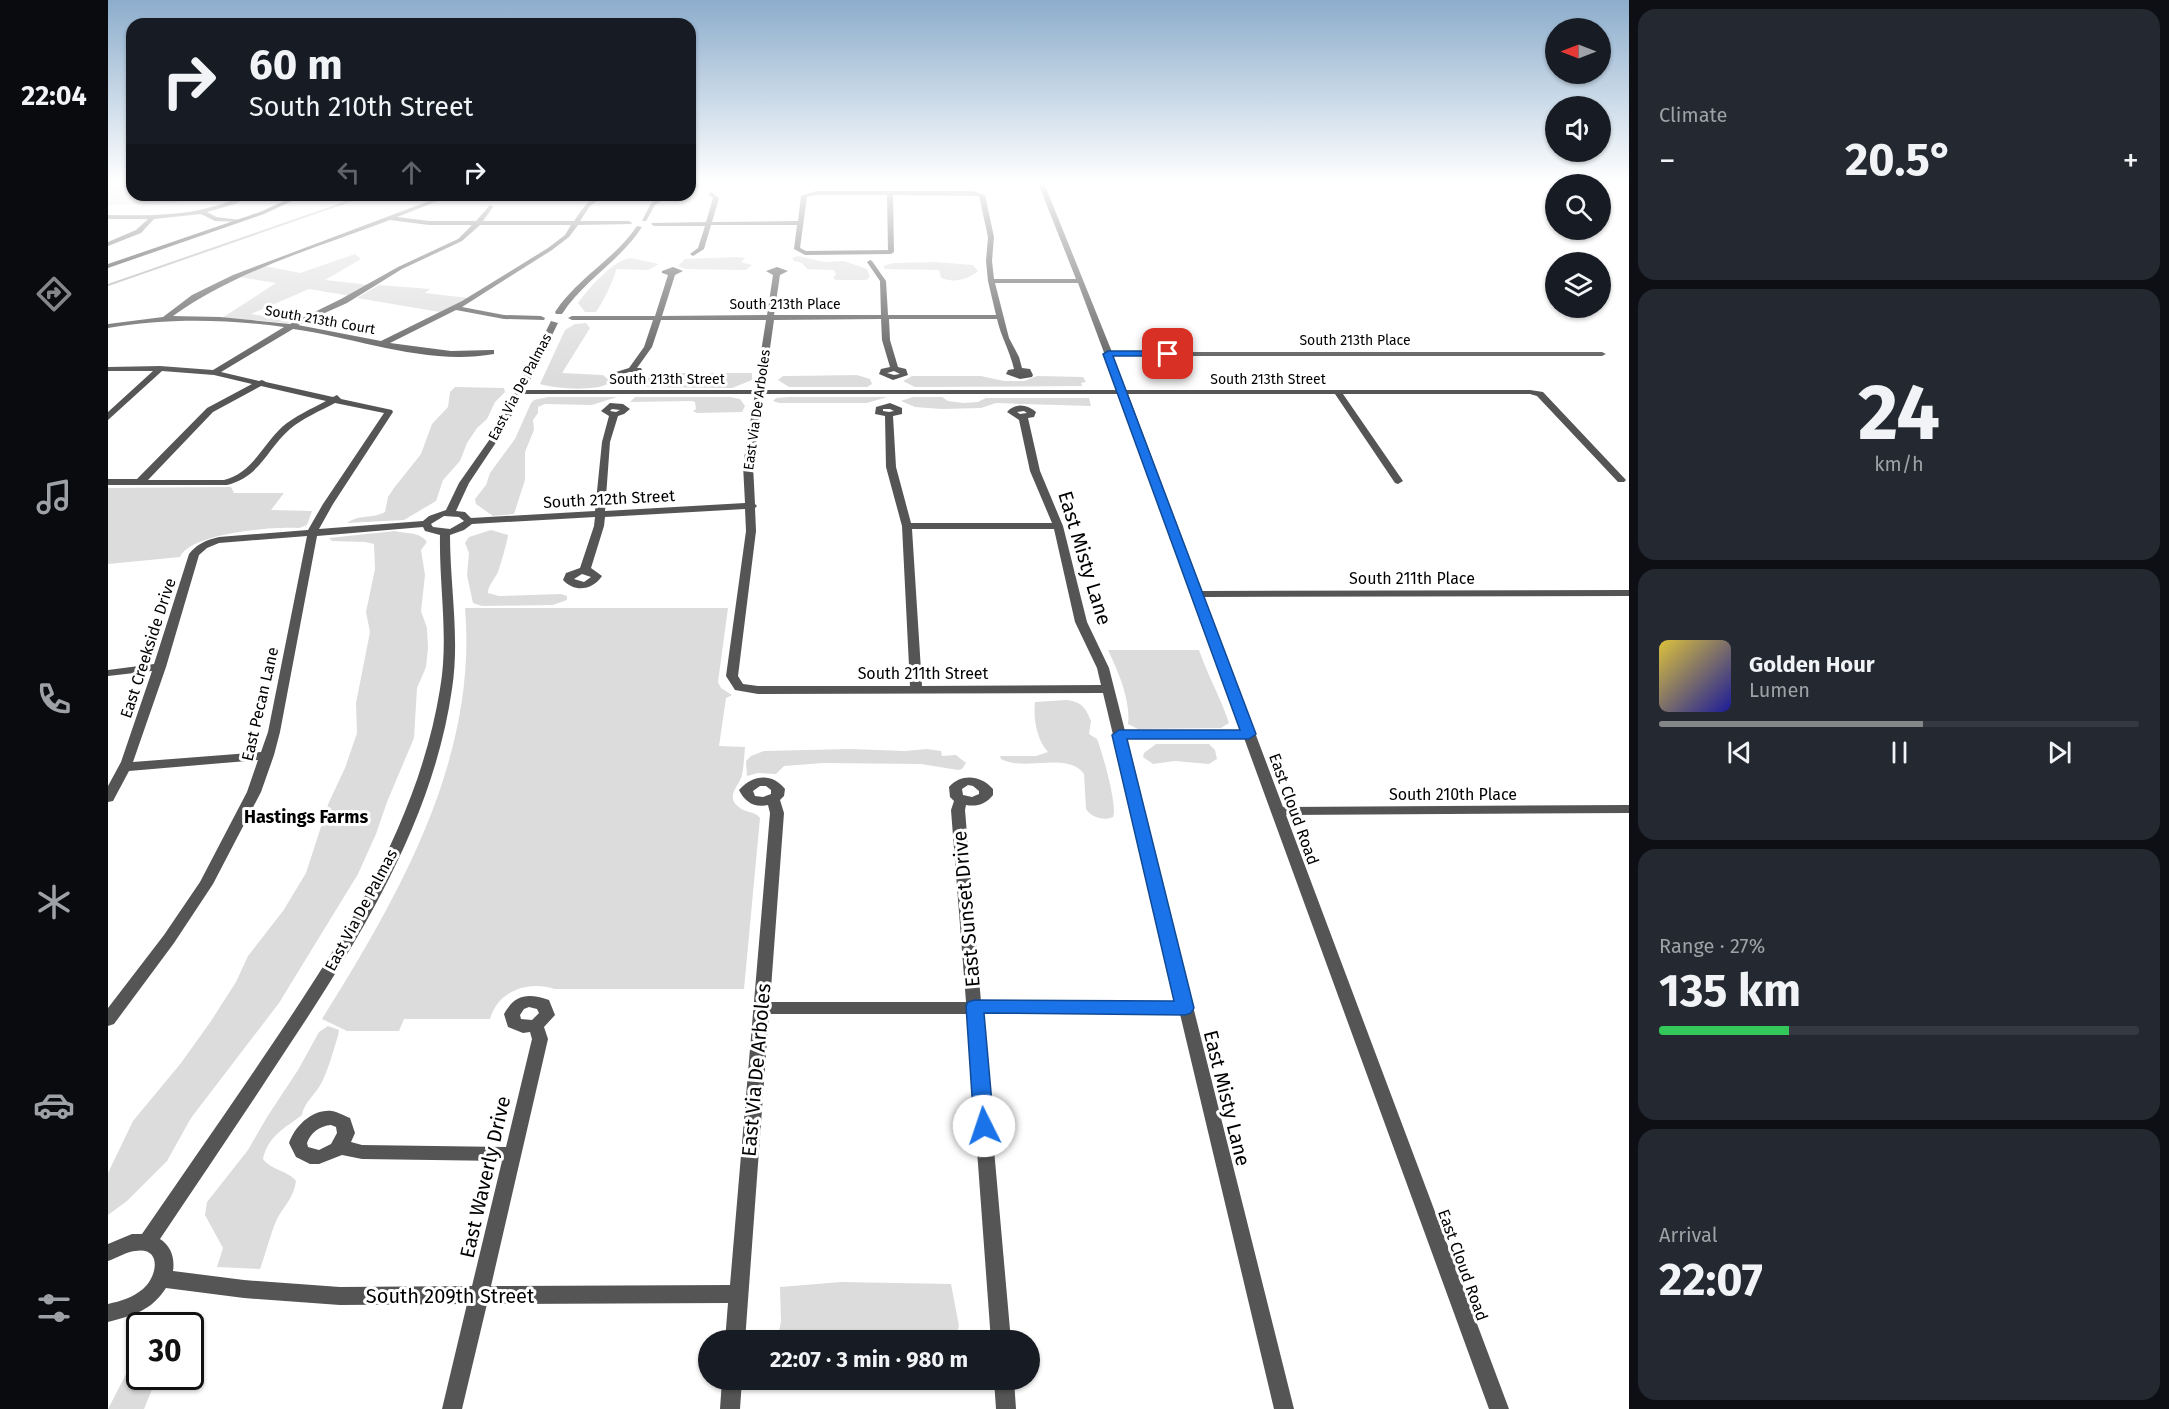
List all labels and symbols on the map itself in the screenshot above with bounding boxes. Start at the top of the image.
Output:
north arrow [1545,18,1611,84]
street label: South 213th Place [729,296,841,313]
street label: South 213th Court [263,302,377,338]
pin [1142,328,1193,379]
street label: East Via De Palmas [485,330,556,443]
street label: South 213th Place [1299,332,1411,349]
street label: East Via De Arboles [740,348,774,471]
street label: South 213th Street [609,371,726,388]
street label: South 213th Street [1210,371,1327,388]
street label: South 212th Street [543,486,676,512]
street label: East Misty Lane [1053,488,1117,628]
street label: South 211th Place [1349,569,1475,588]
street label: East Creekside Drive [116,575,180,721]
street label: East Pecan Lane [238,645,282,763]
street label: South 211th Street [858,664,989,683]
street label: East Cloud Road [1265,751,1323,867]
street label: South 210th Place [1389,785,1517,804]
district label: Hastings Farms [244,806,368,828]
street label: East Sunset Drive [947,830,985,988]
street label: East Via De Palmas [321,846,401,974]
street label: East Via De Arboles [736,982,776,1158]
street label: East Misty Lane [1199,1028,1255,1168]
street label: East Waverly Drive [455,1094,515,1260]
position arrow [952,1094,1016,1158]
street label: East Cloud Road [1434,1207,1492,1323]
street label: South 209th Street [366,1284,535,1308]
speed limit sign: 30 [126,1312,204,1390]

